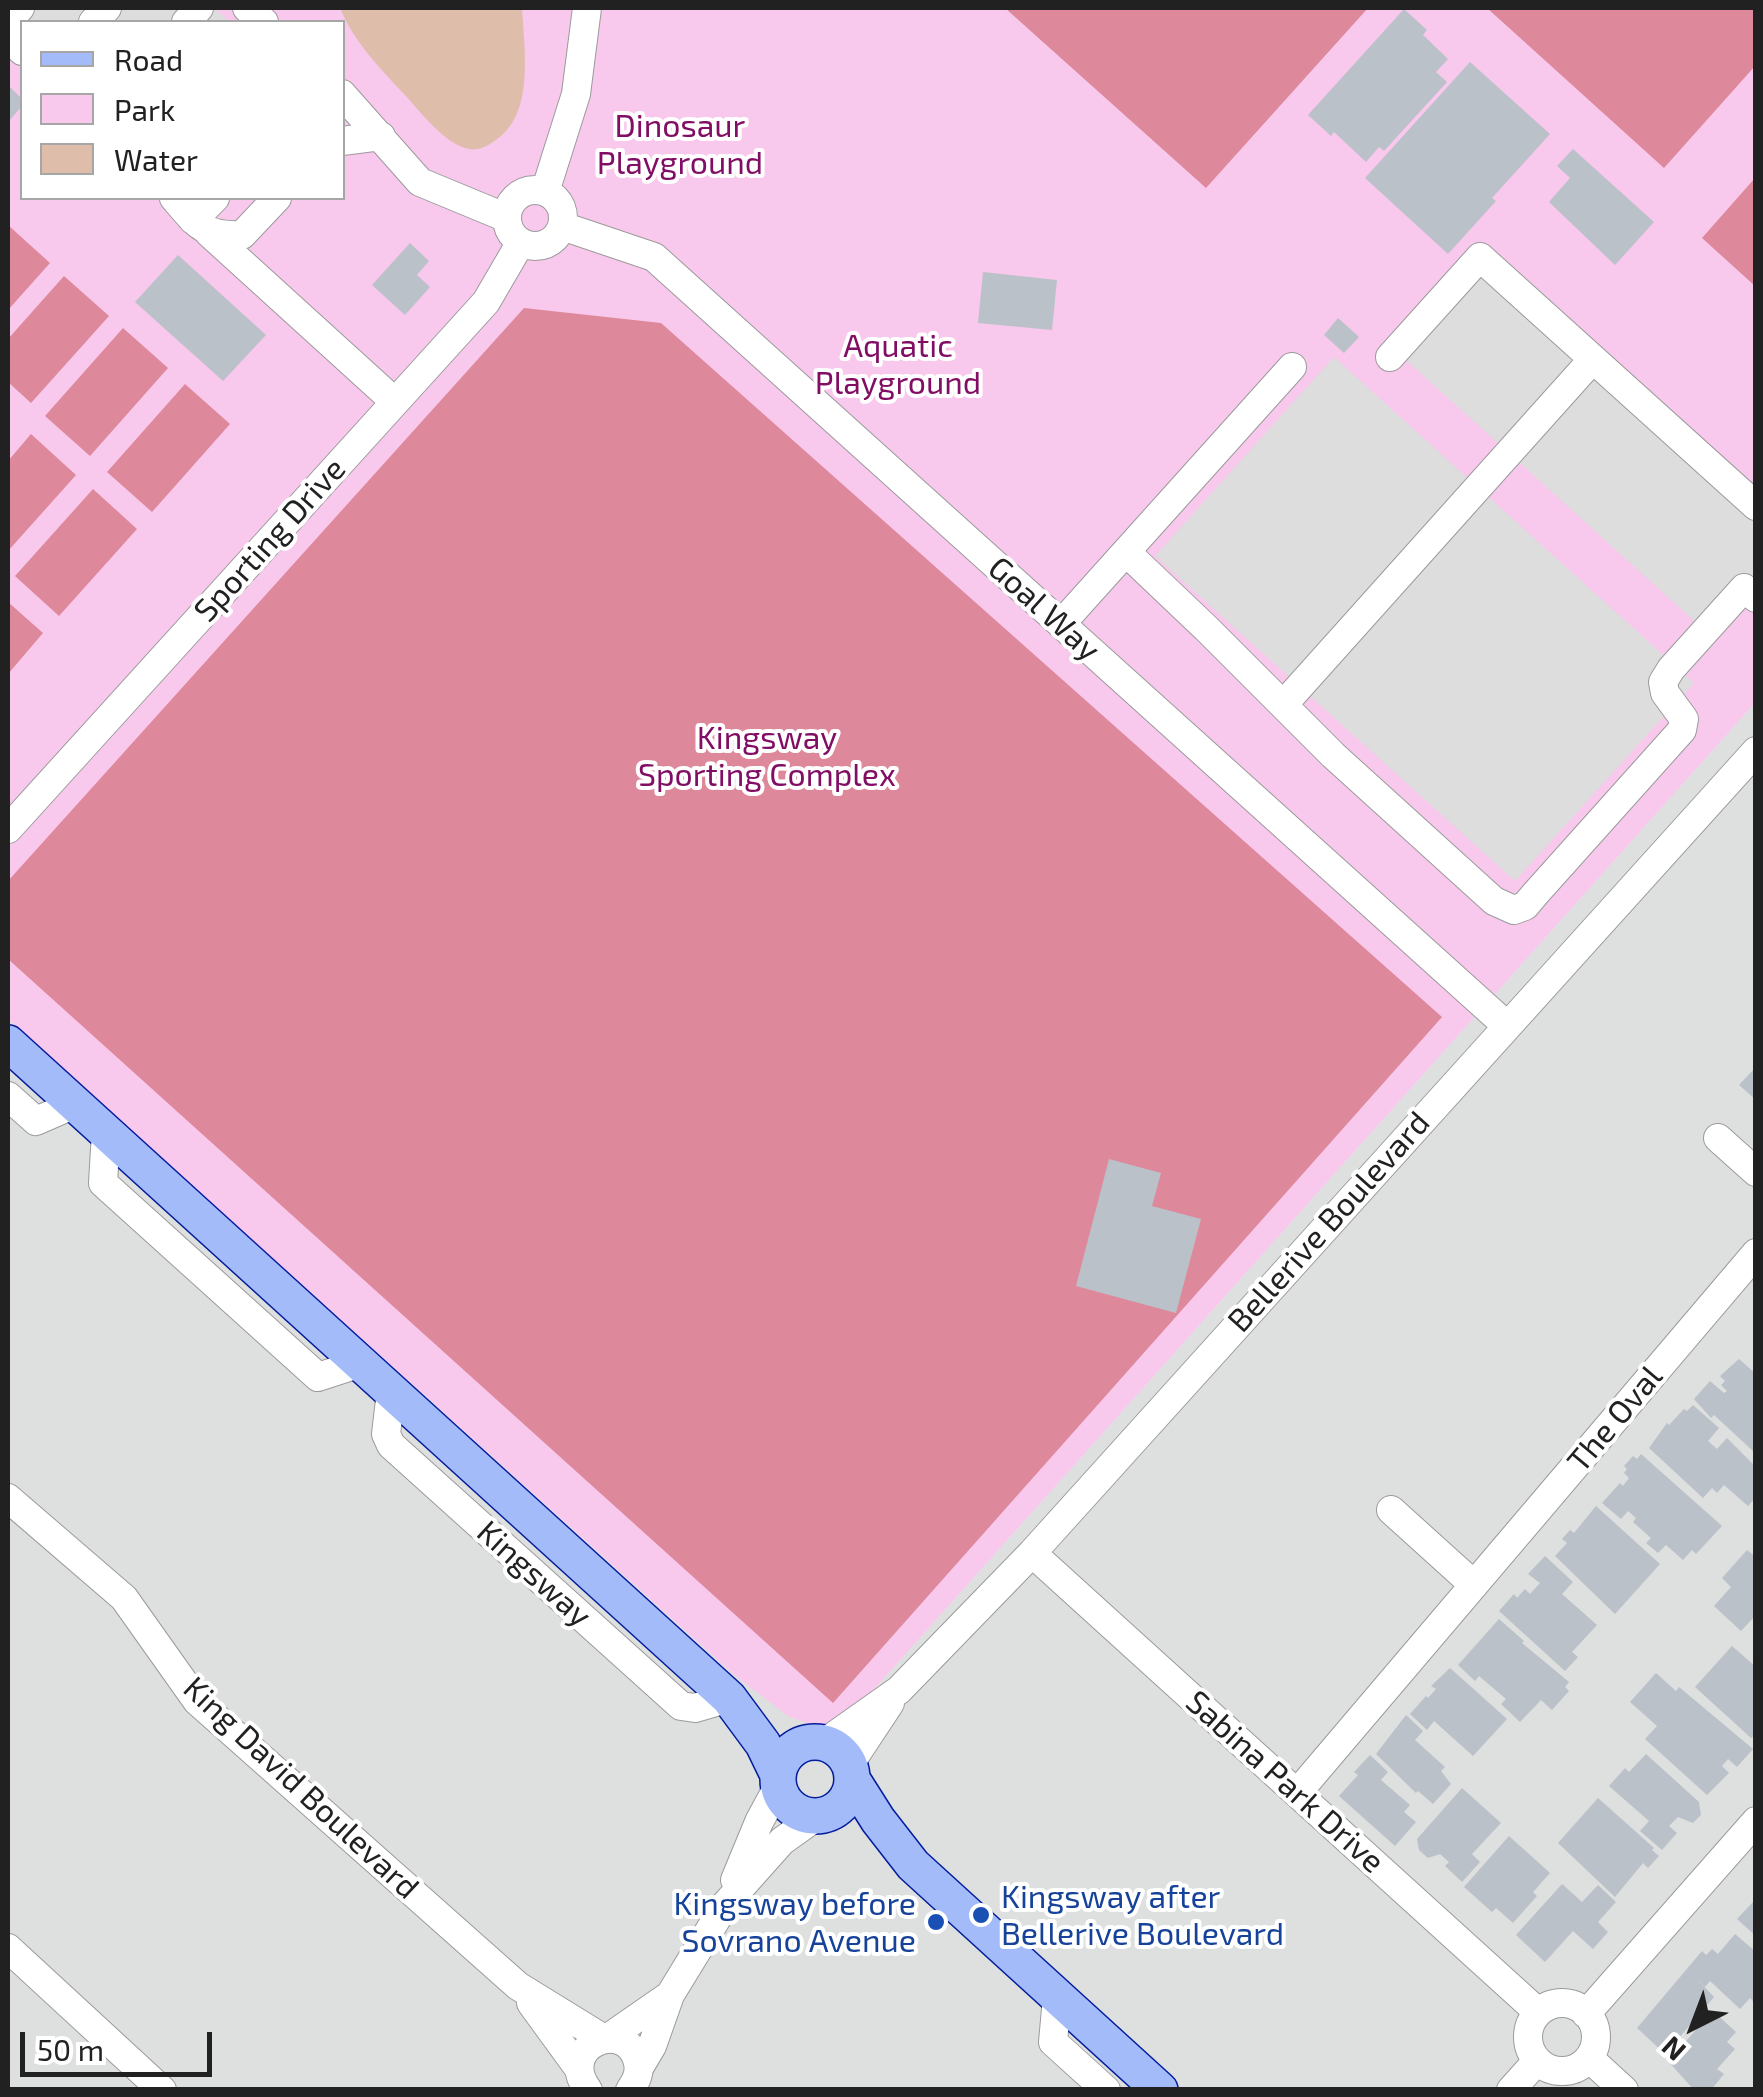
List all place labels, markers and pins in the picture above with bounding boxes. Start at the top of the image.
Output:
place label: Kingsway after Bellerive Boulevard [1001,1878,1284,1953]
place label: Kingsway before Sovrano Avenue [673,1885,916,1960]
marker: Kingsway after Bellerive Boulevard [970,1904,992,1926]
marker: Kingsway before Sovrano Avenue [925,1911,947,1933]

